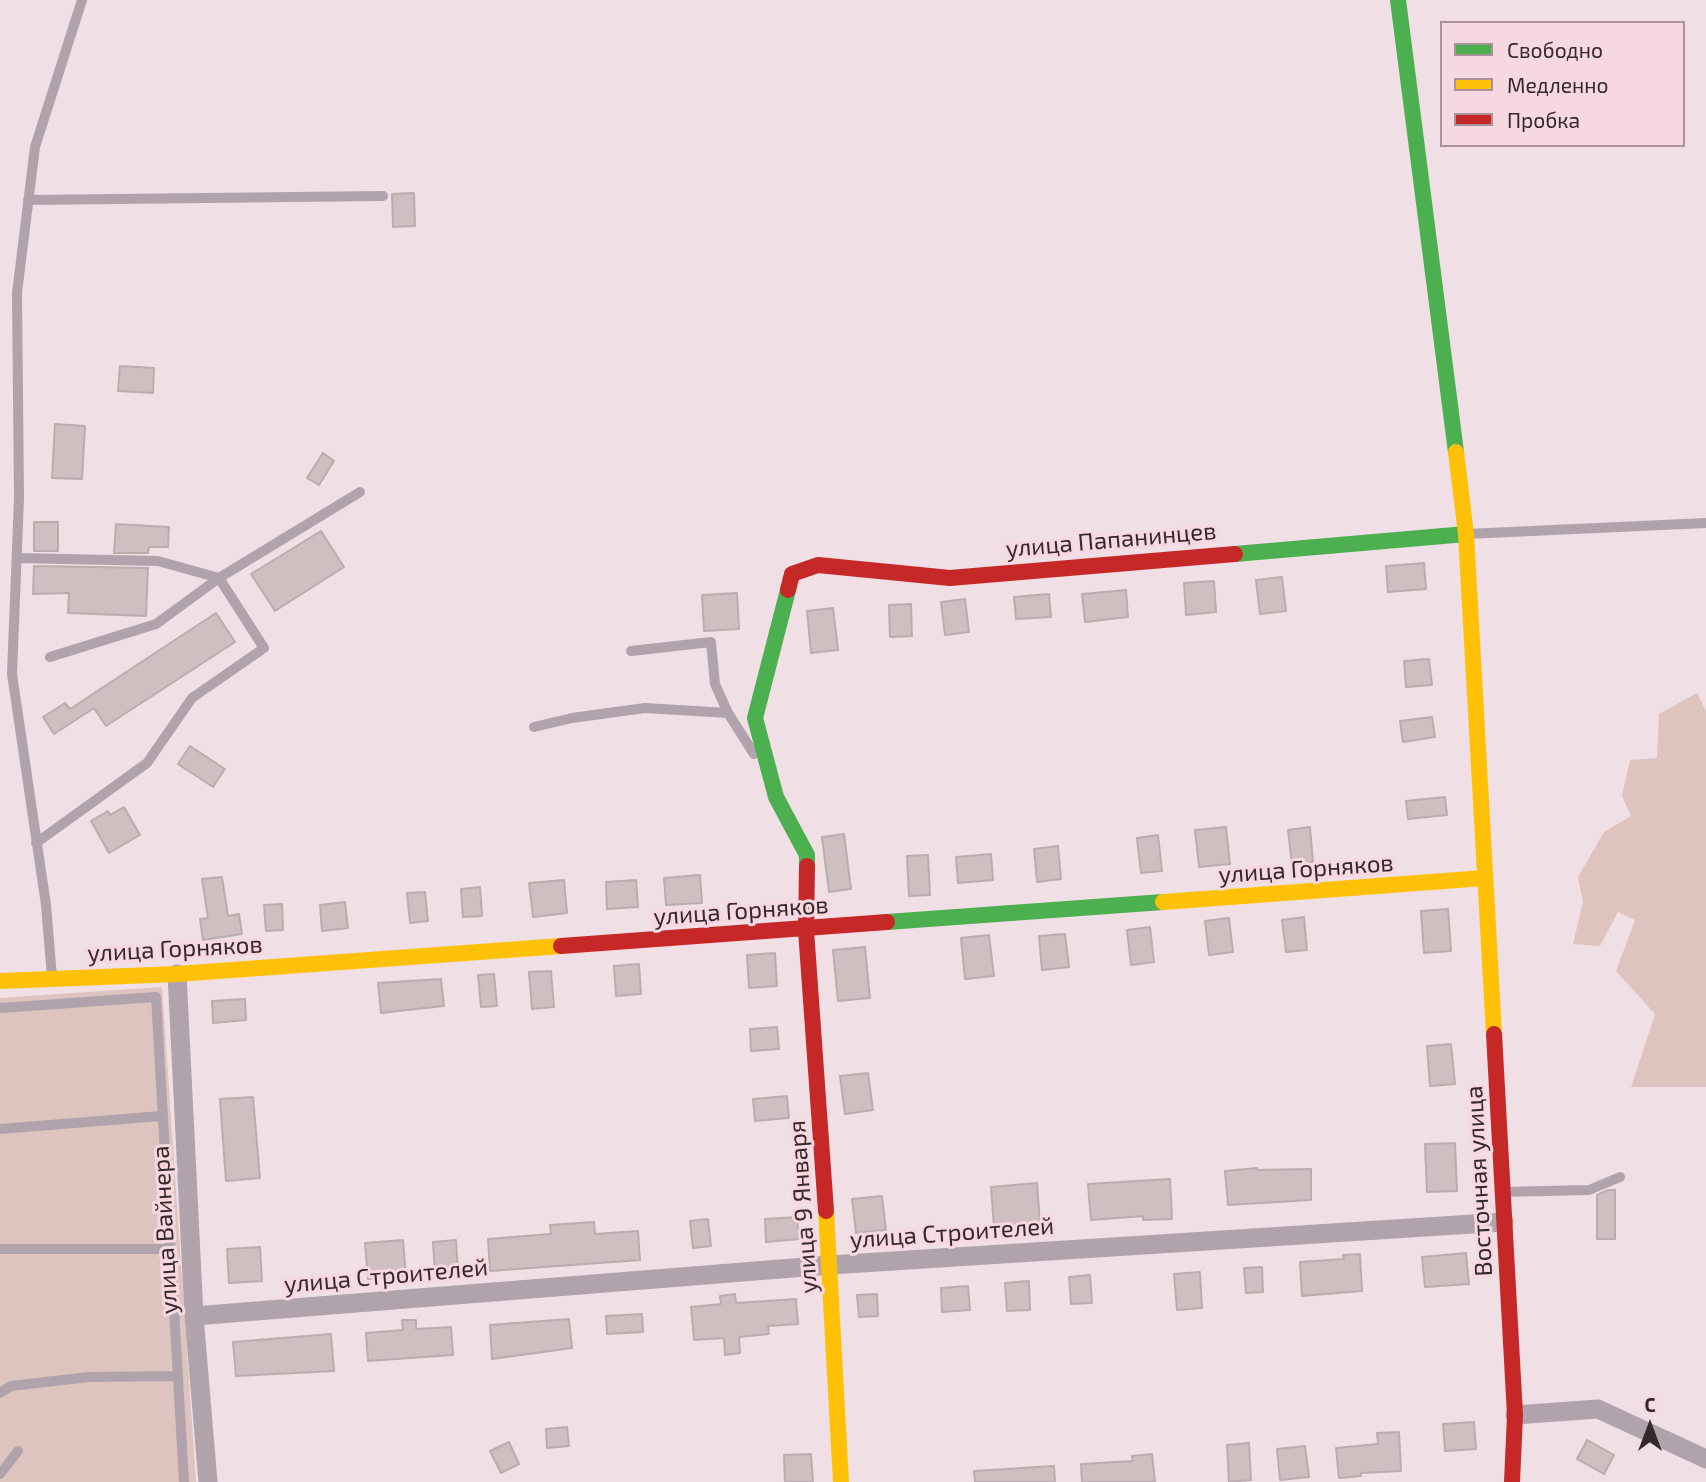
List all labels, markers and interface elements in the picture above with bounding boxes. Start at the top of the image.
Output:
legend [1440,21,1685,147]
text: Свободно [1507,37,1603,62]
text: Медленно [1507,72,1609,97]
text: Пробка [1507,107,1580,132]
street label: улица Папанинцев [1005,516,1217,564]
street label: улица Горняков [1217,849,1395,889]
street label: улица Горняков [652,891,830,931]
street label: улица Горняков [87,930,263,968]
street label: Восточная улица [1460,1085,1498,1277]
street label: улица 9 Января [783,1119,823,1295]
street label: улица Вайнера [146,1145,184,1315]
street label: улица Строителей [849,1211,1055,1255]
street label: улица Строителей [283,1253,489,1299]
north arrow [1615,1391,1685,1461]
text: С [1644,1393,1656,1416]

